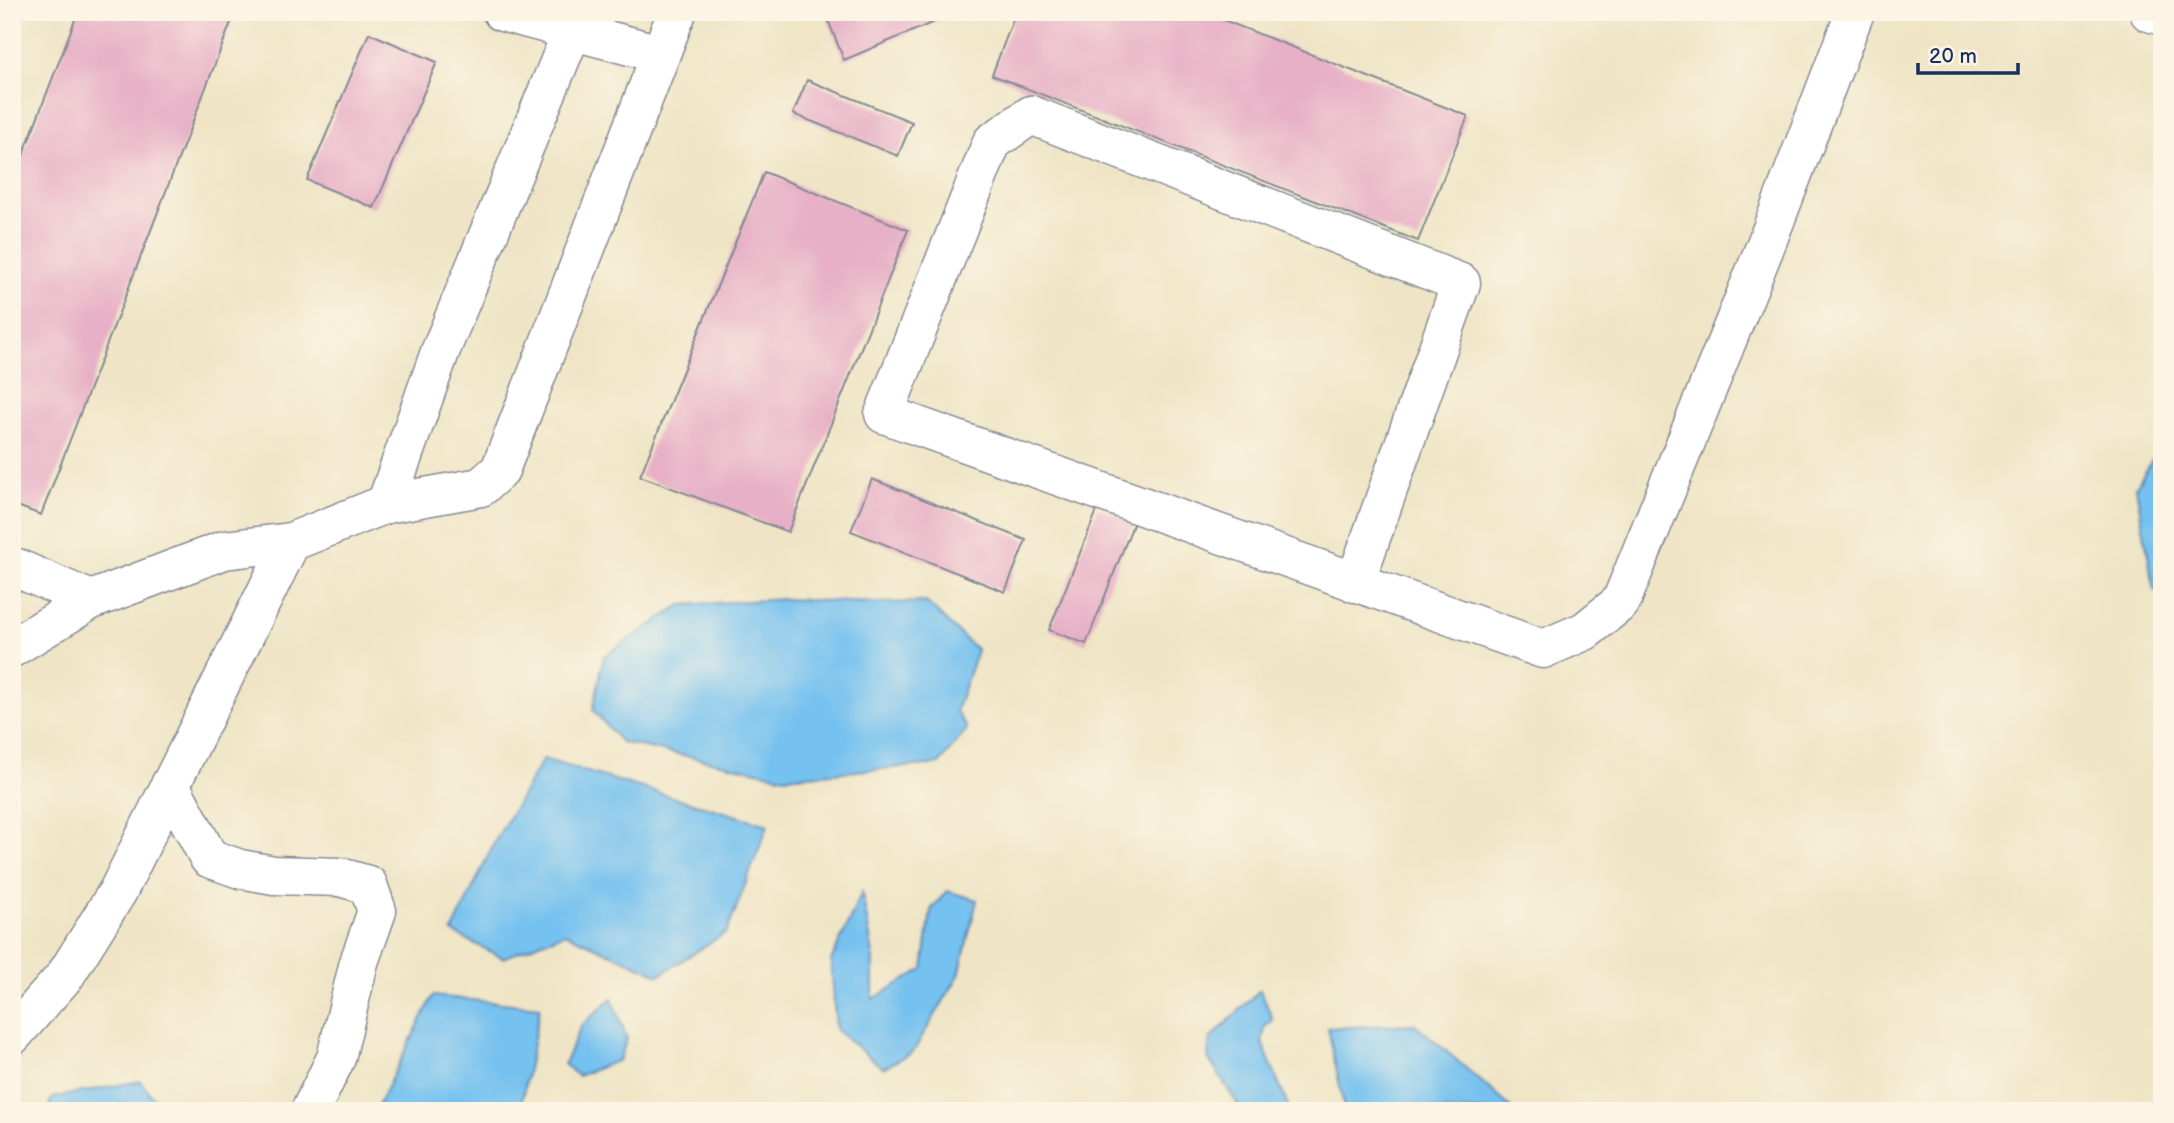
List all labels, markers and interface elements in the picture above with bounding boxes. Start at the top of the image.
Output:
scale bar [1918,32,2018,76]
text: 20 m [1929,44,1977,69]

